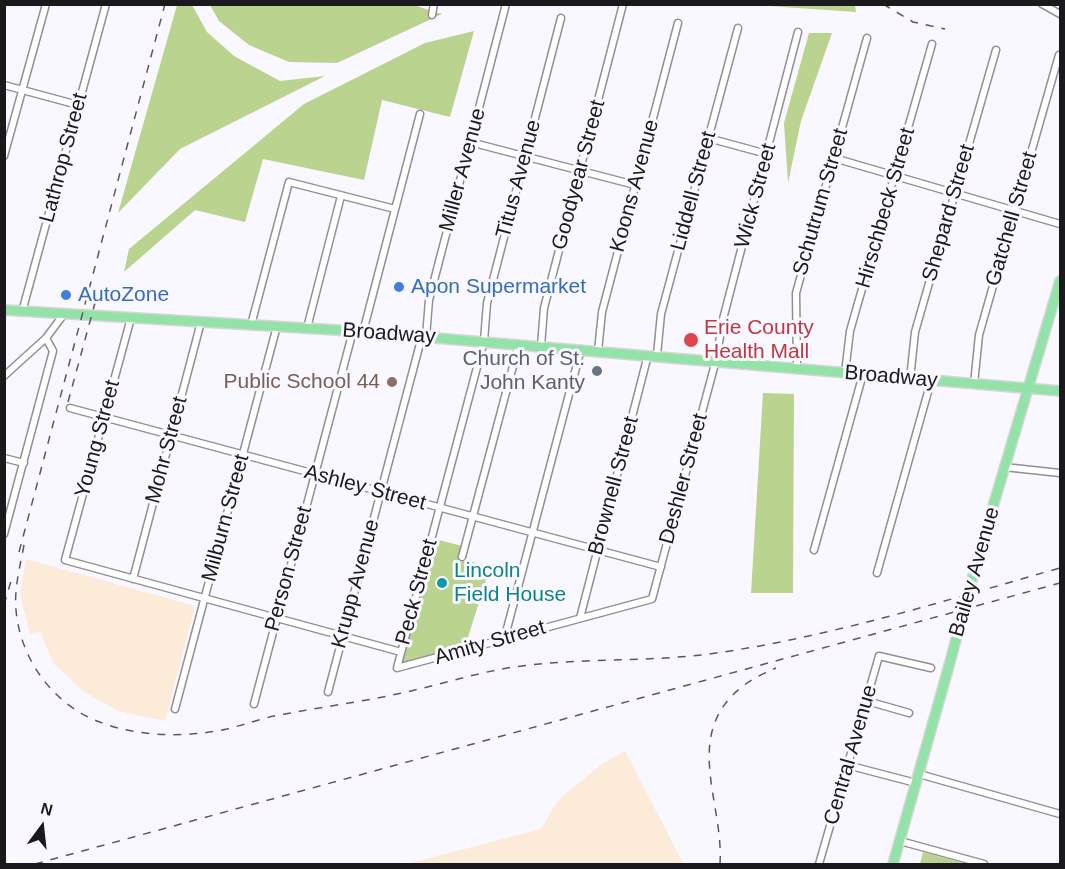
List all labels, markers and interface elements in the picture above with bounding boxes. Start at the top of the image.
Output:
street label: Lathrop Street [35,90,93,226]
street label: Goodyear Street [547,97,611,253]
street label: Miller Avenue [434,105,492,235]
street label: Titus Avenue [491,117,547,241]
street label: Koons Avenue [605,117,665,255]
street label: Hirschbeck Street [851,125,921,291]
street label: Schutrum Street [788,126,854,278]
street label: Liddell Street [666,129,722,253]
street label: Wick Street [730,141,782,251]
street label: Shepard Street [917,142,981,284]
street label: Gatchell Street [981,149,1043,289]
place label: Apon Supermarket [411,274,586,300]
marker: Apon Supermarket [392,280,406,294]
place label: AutoZone [78,282,169,308]
marker: AutoZone [59,288,73,302]
place label: Erie County Health Mall [704,315,814,365]
street label: Broadway [342,318,436,350]
marker: Erie County Health Mall [682,331,700,349]
place label: Church of St. John Kanty [462,346,585,396]
street label: Broadway [843,360,939,394]
marker: Church of St. John Kanty [590,364,604,378]
place label: Public School 44 [224,369,380,395]
marker: Public School 44 [385,375,399,389]
street label: Young Street [70,377,126,501]
street label: Mohr Street [141,394,193,506]
street label: Deshler Street [654,411,714,547]
street label: Brownell Street [583,414,645,558]
street label: Milburn Street [197,452,255,584]
street label: Ashley Street [301,460,429,516]
street label: Person Street [260,504,318,634]
street label: Bailey Avenue [944,504,1006,640]
street label: Krupp Avenue [327,517,385,651]
street label: Peck Street [391,536,443,648]
place label: Lincoln Field House [454,558,566,608]
marker: Lincoln Field House [435,576,449,590]
street label: Amity Street [432,615,548,671]
street label: Central Avenue [819,682,883,828]
north arrow [12,797,72,857]
text: N [39,799,55,819]

